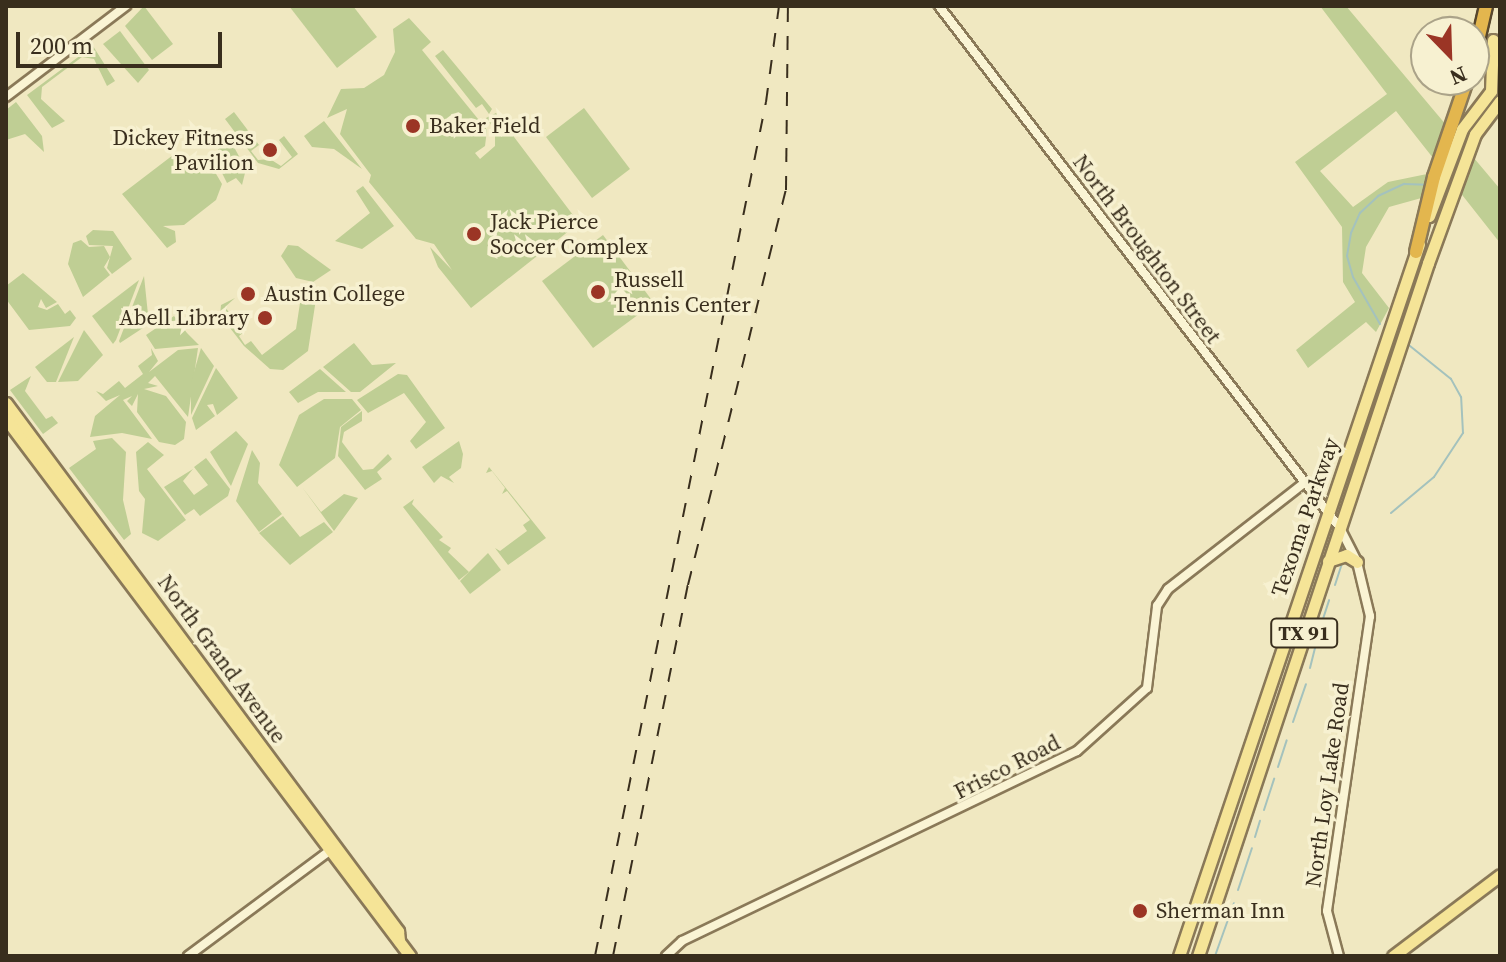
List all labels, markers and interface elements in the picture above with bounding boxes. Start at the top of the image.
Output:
scale bar [20,16,226,66]
north arrow [1410,16,1490,96]
text: 200 m [30,29,93,62]
text: N [1445,59,1472,93]
place label: Baker Field [429,113,540,139]
marker: Baker Field [404,117,422,135]
place label: Dickey Fitness Pavilion [112,124,254,176]
marker: Dickey Fitness Pavilion [261,141,279,159]
street label: North Broughton Street [1067,149,1227,349]
place label: Jack Pierce Soccer Complex [490,208,648,260]
marker: Jack Pierce Soccer Complex [465,225,483,243]
place label: Russell Tennis Center [614,266,751,318]
place label: Austin College [264,281,405,307]
marker: Russell Tennis Center [589,283,607,301]
marker: Austin College [239,285,257,303]
place label: Abell Library [119,305,249,331]
marker: Abell Library [256,309,274,327]
street label: Texoma Parkway [1265,434,1345,600]
street label: North Grand Avenue [152,570,292,748]
road number: TX 91 [1270,617,1338,649]
street label: North Loy Lake Road [1300,681,1354,889]
street label: Frisco Road [950,729,1064,805]
place label: Sherman Inn [1156,898,1285,924]
marker: Sherman Inn [1131,902,1149,920]

